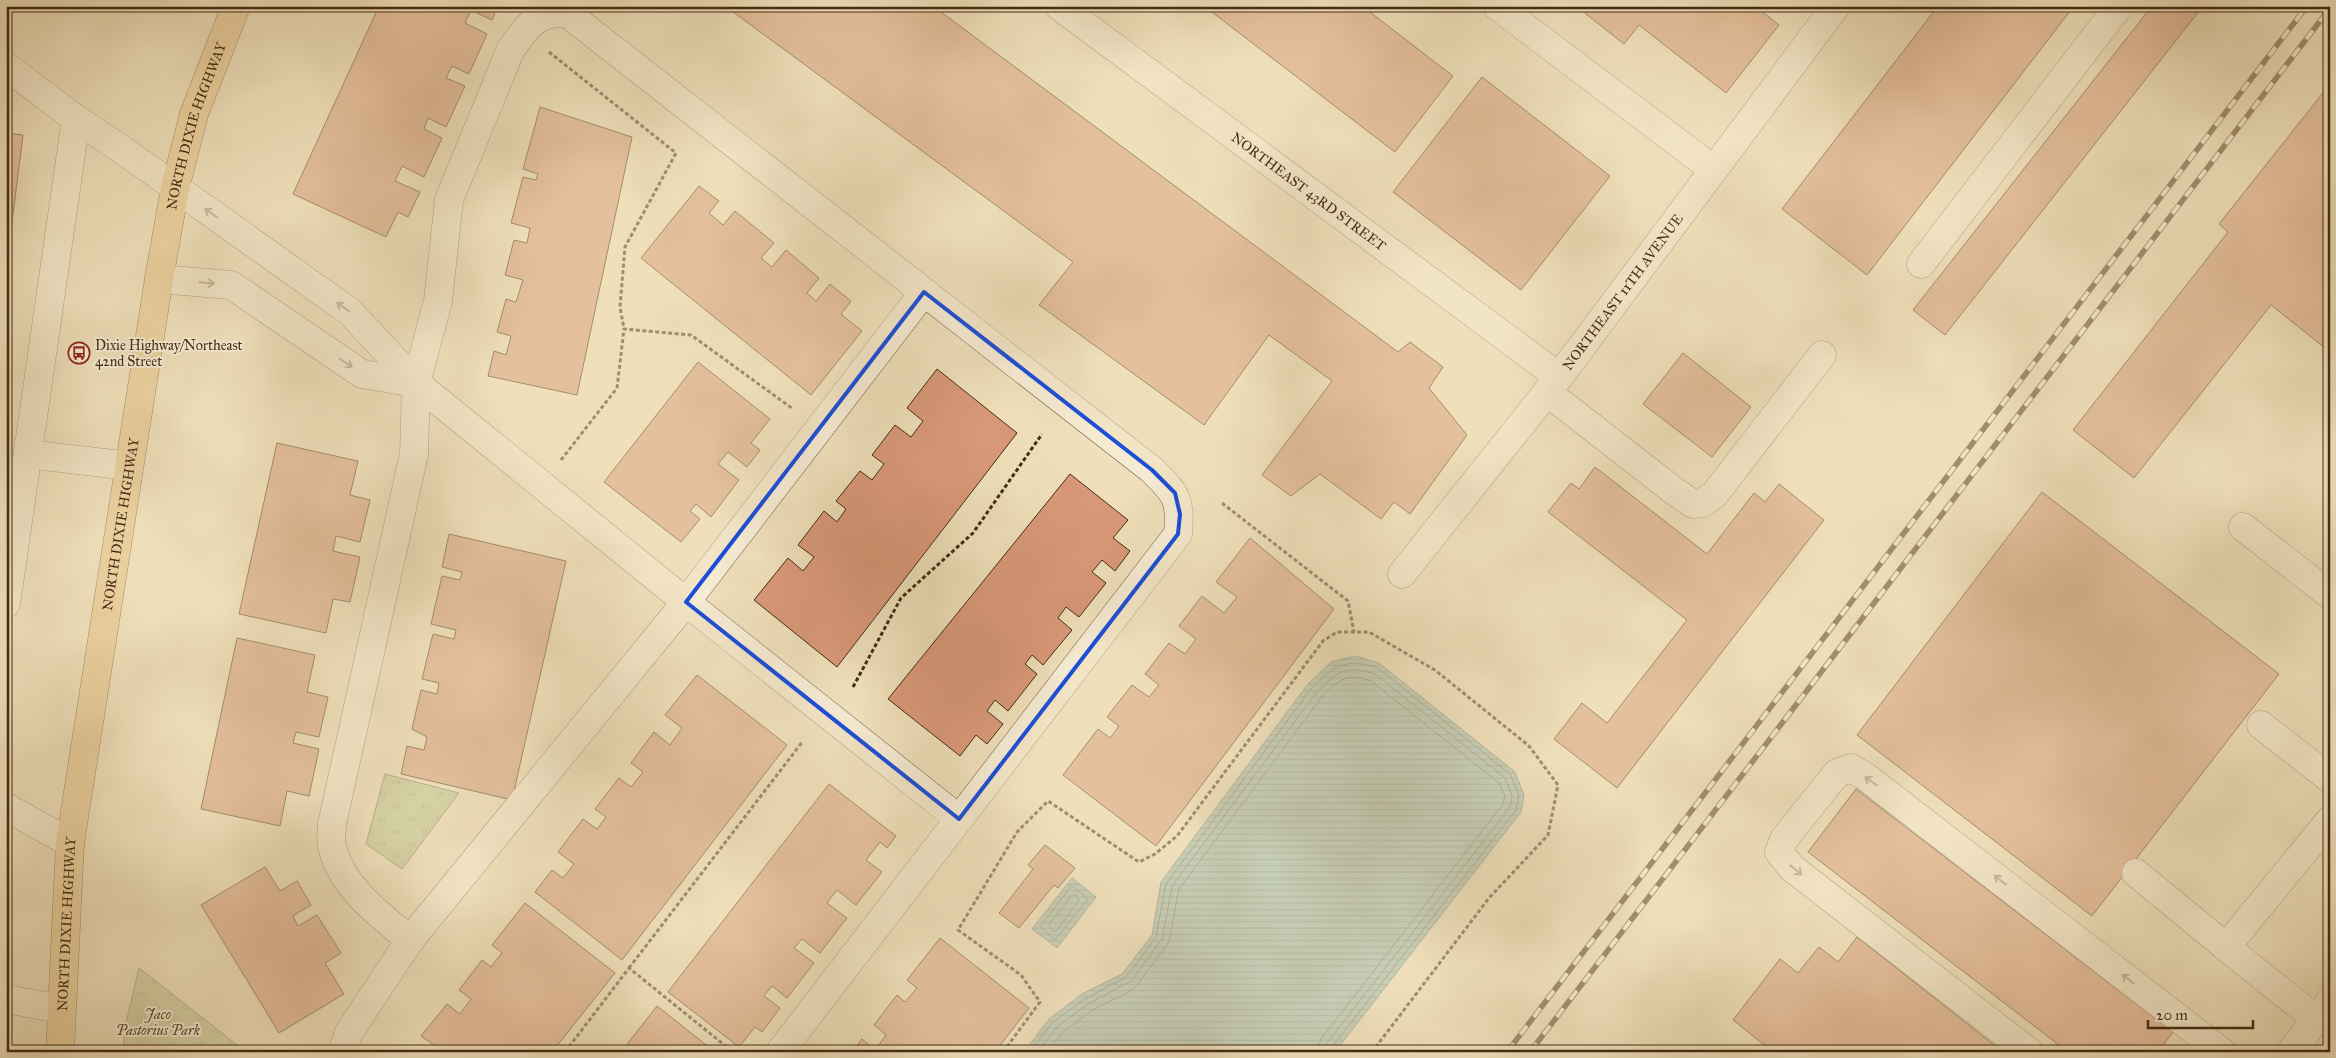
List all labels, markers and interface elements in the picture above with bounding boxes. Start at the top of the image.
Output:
street label: NORTH DIXIE HIGHWAY [163,39,230,211]
street label: NORTHEAST 43RD STREET [1228,128,1390,254]
one-way arrow [204,208,218,218]
street label: NORTHEAST 11TH AVENUE [1559,210,1686,373]
one-way arrow [199,279,215,288]
one-way arrow [336,302,350,312]
place label: Dixie Highway/Northeast 42nd Street [95,337,243,370]
bus stop icon: Dixie Highway/Northeast 42nd Street [67,341,91,365]
one-way arrow [339,358,353,368]
street label: NORTH DIXIE HIGHWAY [98,436,142,612]
one-way arrow [1865,775,1878,786]
street label: NORTH DIXIE HIGHWAY [53,835,80,1012]
one-way arrow [1790,865,1803,876]
one-way arrow [1993,874,2006,885]
one-way arrow [2122,974,2135,985]
scale bar [2148,998,2254,1030]
park label: Jaco Pastorius Park [116,1006,201,1039]
text: 20 m [2156,1006,2188,1024]

